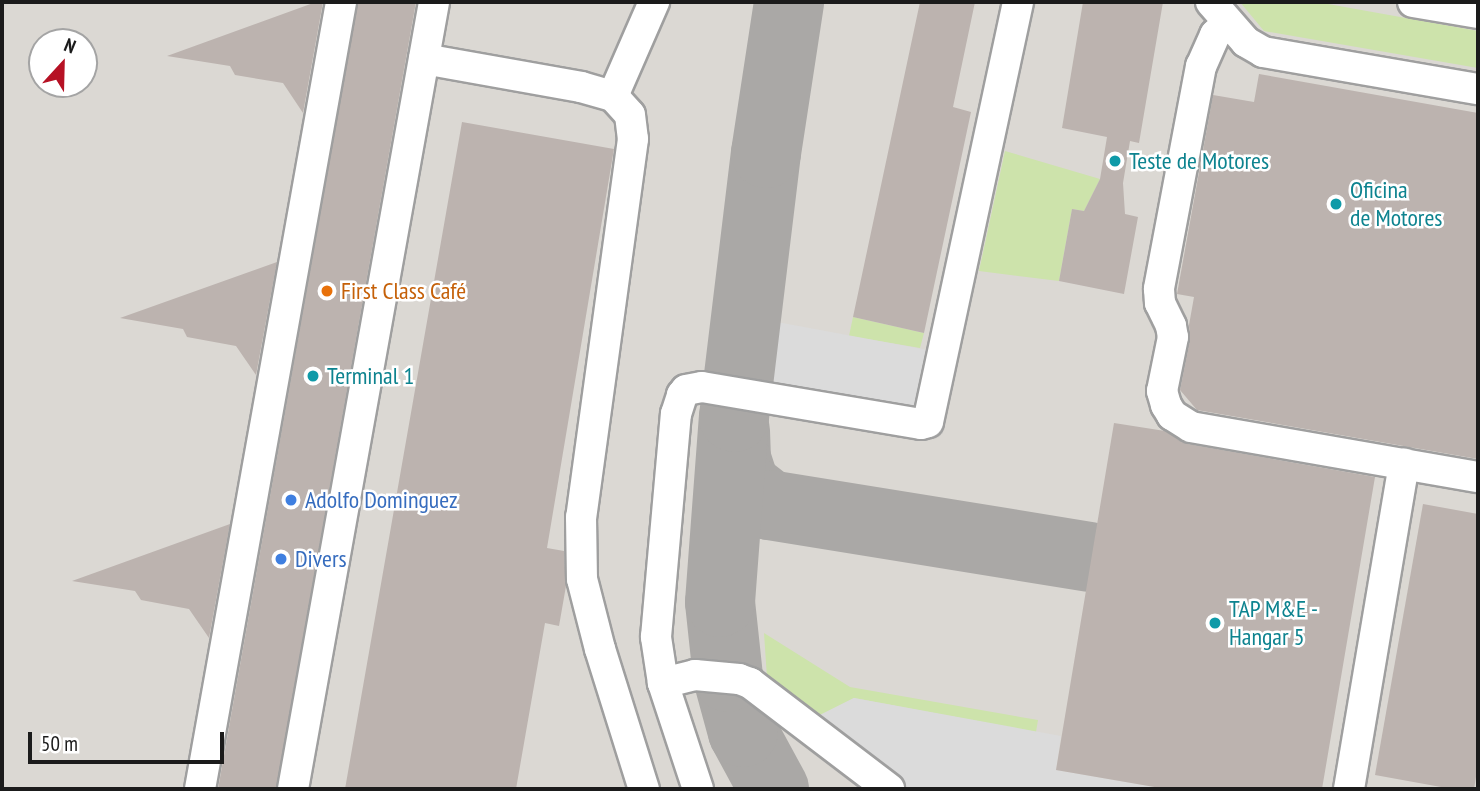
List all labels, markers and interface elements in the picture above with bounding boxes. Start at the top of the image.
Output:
north arrow [28,28,98,98]
text: N [61,32,79,58]
place label: Teste de Motores [1129,147,1269,175]
marker: Teste de Motores [1107,153,1123,169]
place label: Oficina de Motores [1350,176,1442,232]
marker: Oficina de Motores [1328,196,1344,212]
place label: First Class Café [341,277,466,305]
marker: First Class Café [319,283,335,299]
place label: Terminal 1 [327,362,414,390]
marker: Terminal 1 [305,368,321,384]
place label: Adolfo Dominguez [305,486,458,514]
marker: Adolfo Dominguez [283,492,299,508]
place label: Divers [295,545,347,573]
marker: Divers [273,551,289,567]
place label: TAP M&E - Hangar 5 [1229,595,1319,651]
marker: TAP M&E - Hangar 5 [1207,615,1223,631]
scale bar [32,718,228,762]
text: 50 m [41,730,78,757]

